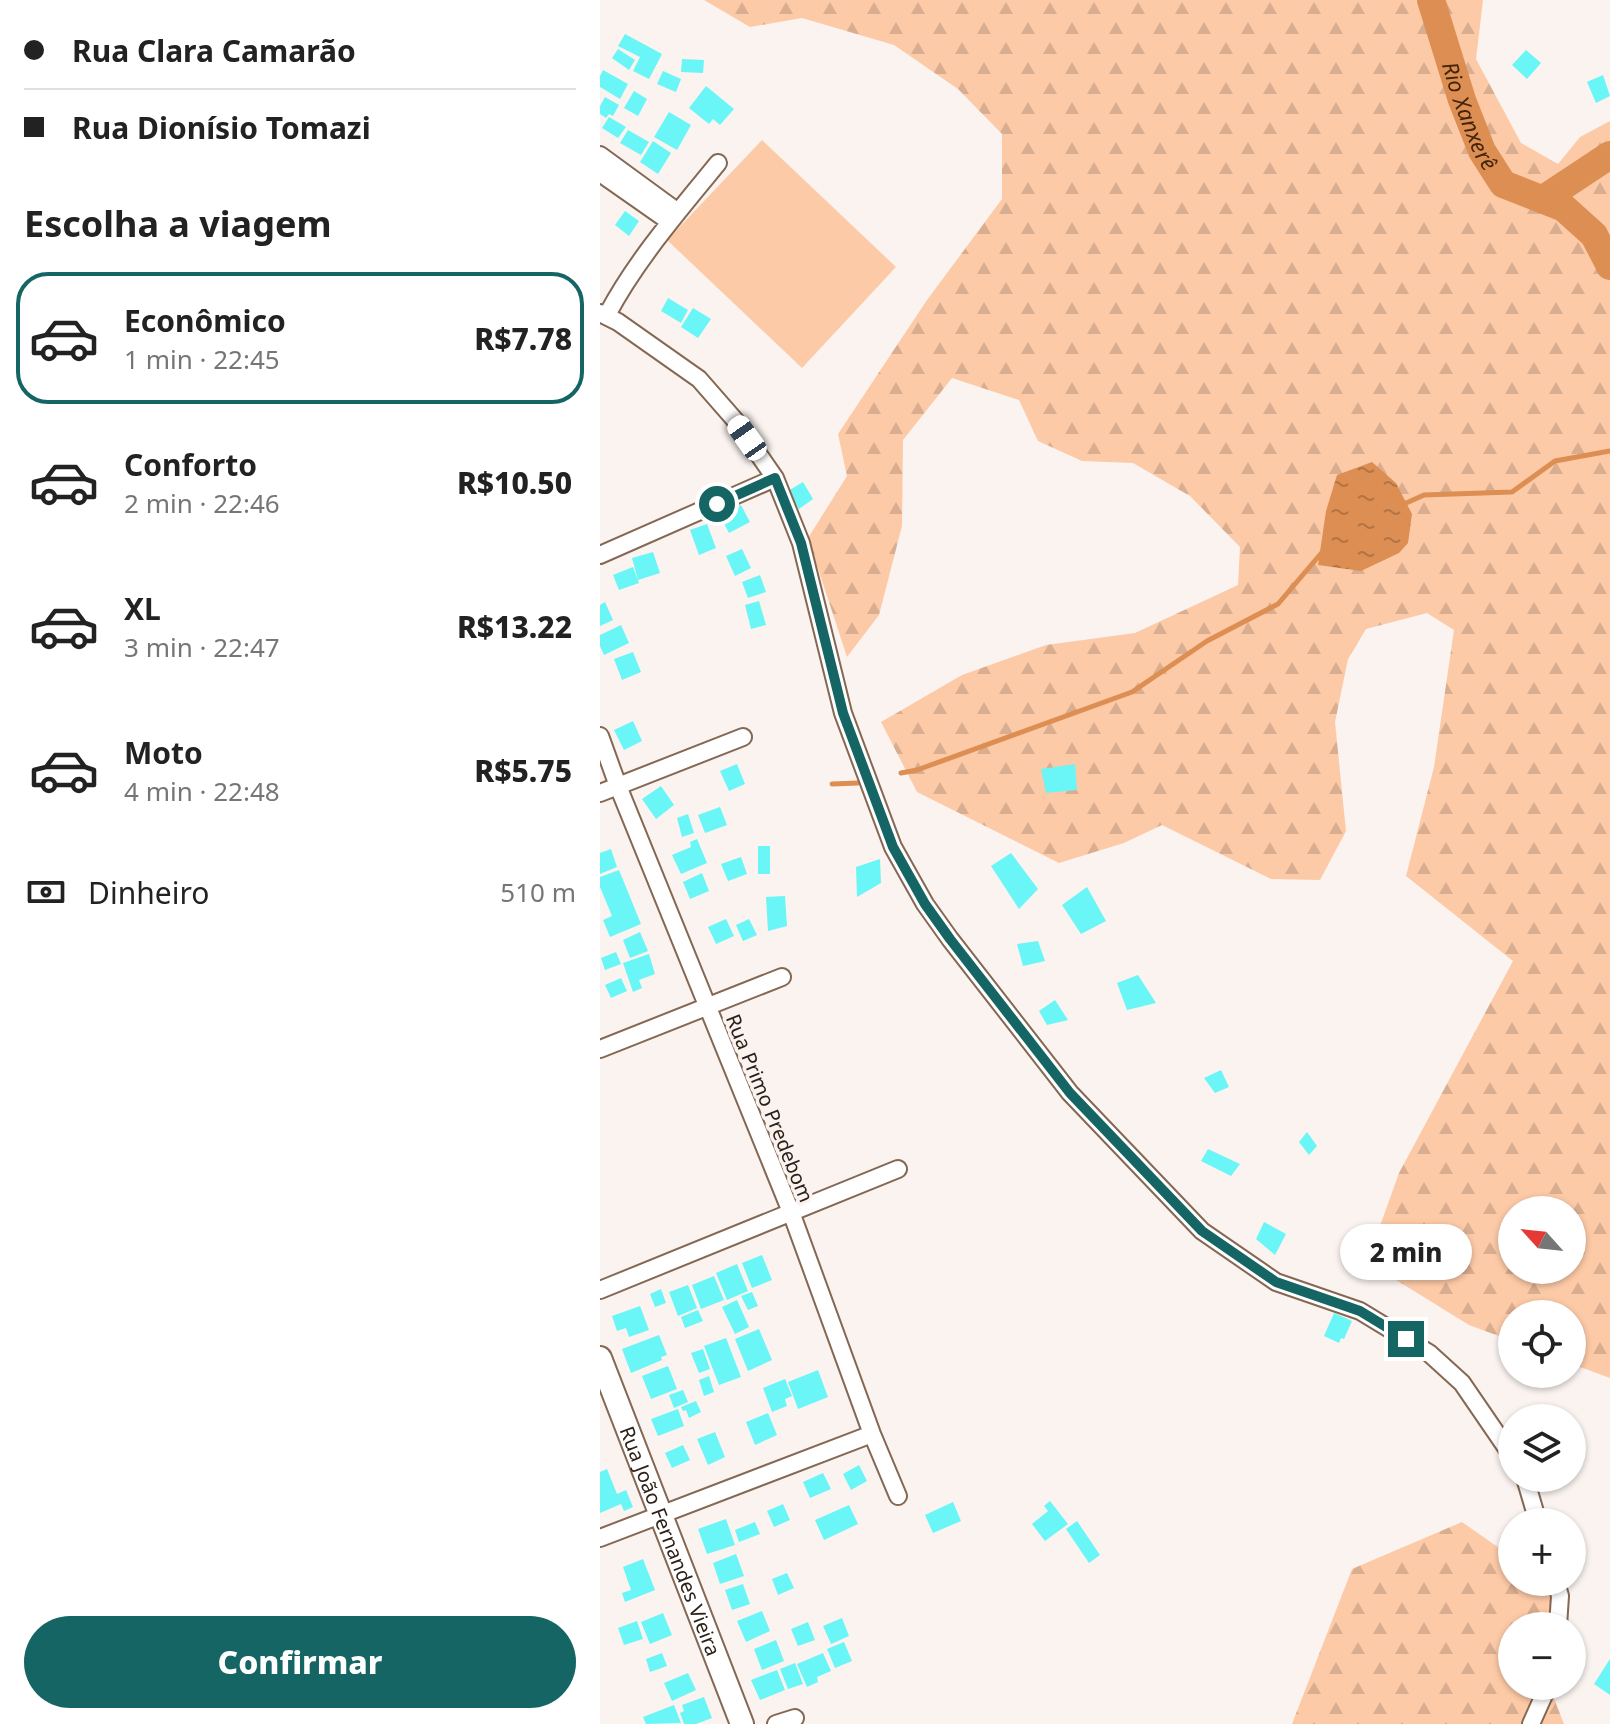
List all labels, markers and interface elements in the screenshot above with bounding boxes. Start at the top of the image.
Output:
text: Rua Clara Camarão [72,30,356,71]
water label: Rio Xanxerê [1436,58,1505,175]
text: Rua Dionísio Tomazi [72,107,371,148]
text: Escolha a viagem [24,199,332,248]
text: Econômico [124,300,286,341]
icon: car [28,302,100,374]
text: R$7.78 [474,318,572,359]
text: 1 min · 22:45 [124,341,280,377]
car [723,411,771,465]
text: Conforto [124,444,257,485]
icon: car [28,446,100,518]
text: R$10.50 [457,462,572,503]
text: 2 min · 22:46 [124,485,280,521]
route start [699,486,735,522]
text: XL [124,588,161,629]
icon: car [28,590,100,662]
text: R$13.22 [457,606,572,647]
text: 3 min · 22:47 [124,629,280,665]
text: Moto [124,732,203,773]
icon: car [28,734,100,806]
text: R$5.75 [474,750,572,791]
text: 4 min · 22:48 [124,773,280,809]
icon: cash [24,870,68,914]
text: Dinheiro [88,872,209,913]
text: 510 m [500,874,576,910]
street label: Rua Primo Predebom [720,1010,820,1206]
north arrow [1498,1196,1586,1284]
map controls [1498,1196,1586,1700]
callout: 2 min [1340,1223,1472,1279]
text: 2 min [1370,1234,1442,1270]
button: locate [1498,1300,1586,1388]
route end [1388,1321,1424,1357]
button: layers [1498,1404,1586,1492]
street label: Rua João Fernandes Vieira [614,1422,728,1660]
button: + [1498,1508,1586,1596]
button: − [1498,1612,1586,1700]
button: Confirmar [24,1616,576,1708]

